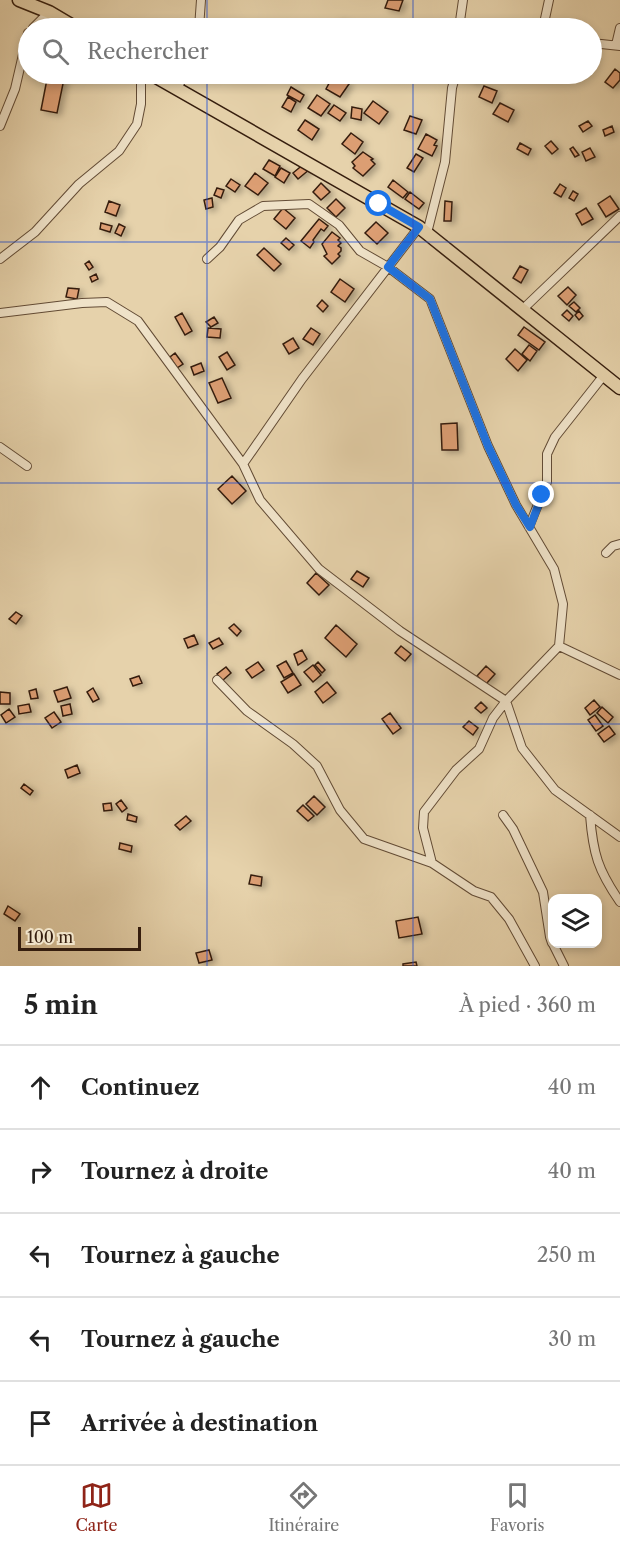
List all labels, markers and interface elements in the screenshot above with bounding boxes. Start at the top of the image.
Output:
search box [18,18,602,84]
icon: search [39,35,72,68]
text: Rechercher [87,38,209,65]
route start [365,190,391,216]
route end [528,481,554,507]
map controls [548,894,602,948]
button: layers [548,894,602,948]
scale bar [18,924,141,952]
text: 100 m [27,927,73,947]
text: 5 min [24,989,98,1021]
text: À pied · 360 m [459,993,596,1017]
icon: ahead [24,1071,57,1104]
text: Continuez [81,1074,200,1101]
text: 40 m [548,1075,596,1099]
icon: right [24,1155,57,1188]
text: Tournez à droite [81,1158,268,1185]
text: 40 m [548,1159,596,1183]
icon: left [24,1239,57,1272]
text: Tournez à gauche [81,1242,280,1269]
text: 250 m [537,1243,596,1267]
icon: left [24,1323,57,1356]
text: Tournez à gauche [81,1326,280,1353]
text: 30 m [548,1327,596,1351]
icon: arrive [24,1407,57,1440]
text: Arrivée à destination [81,1410,318,1437]
tab: Carte [75,1479,118,1535]
tab: Itinéraire [268,1479,339,1535]
tab: Favoris [490,1479,545,1535]

